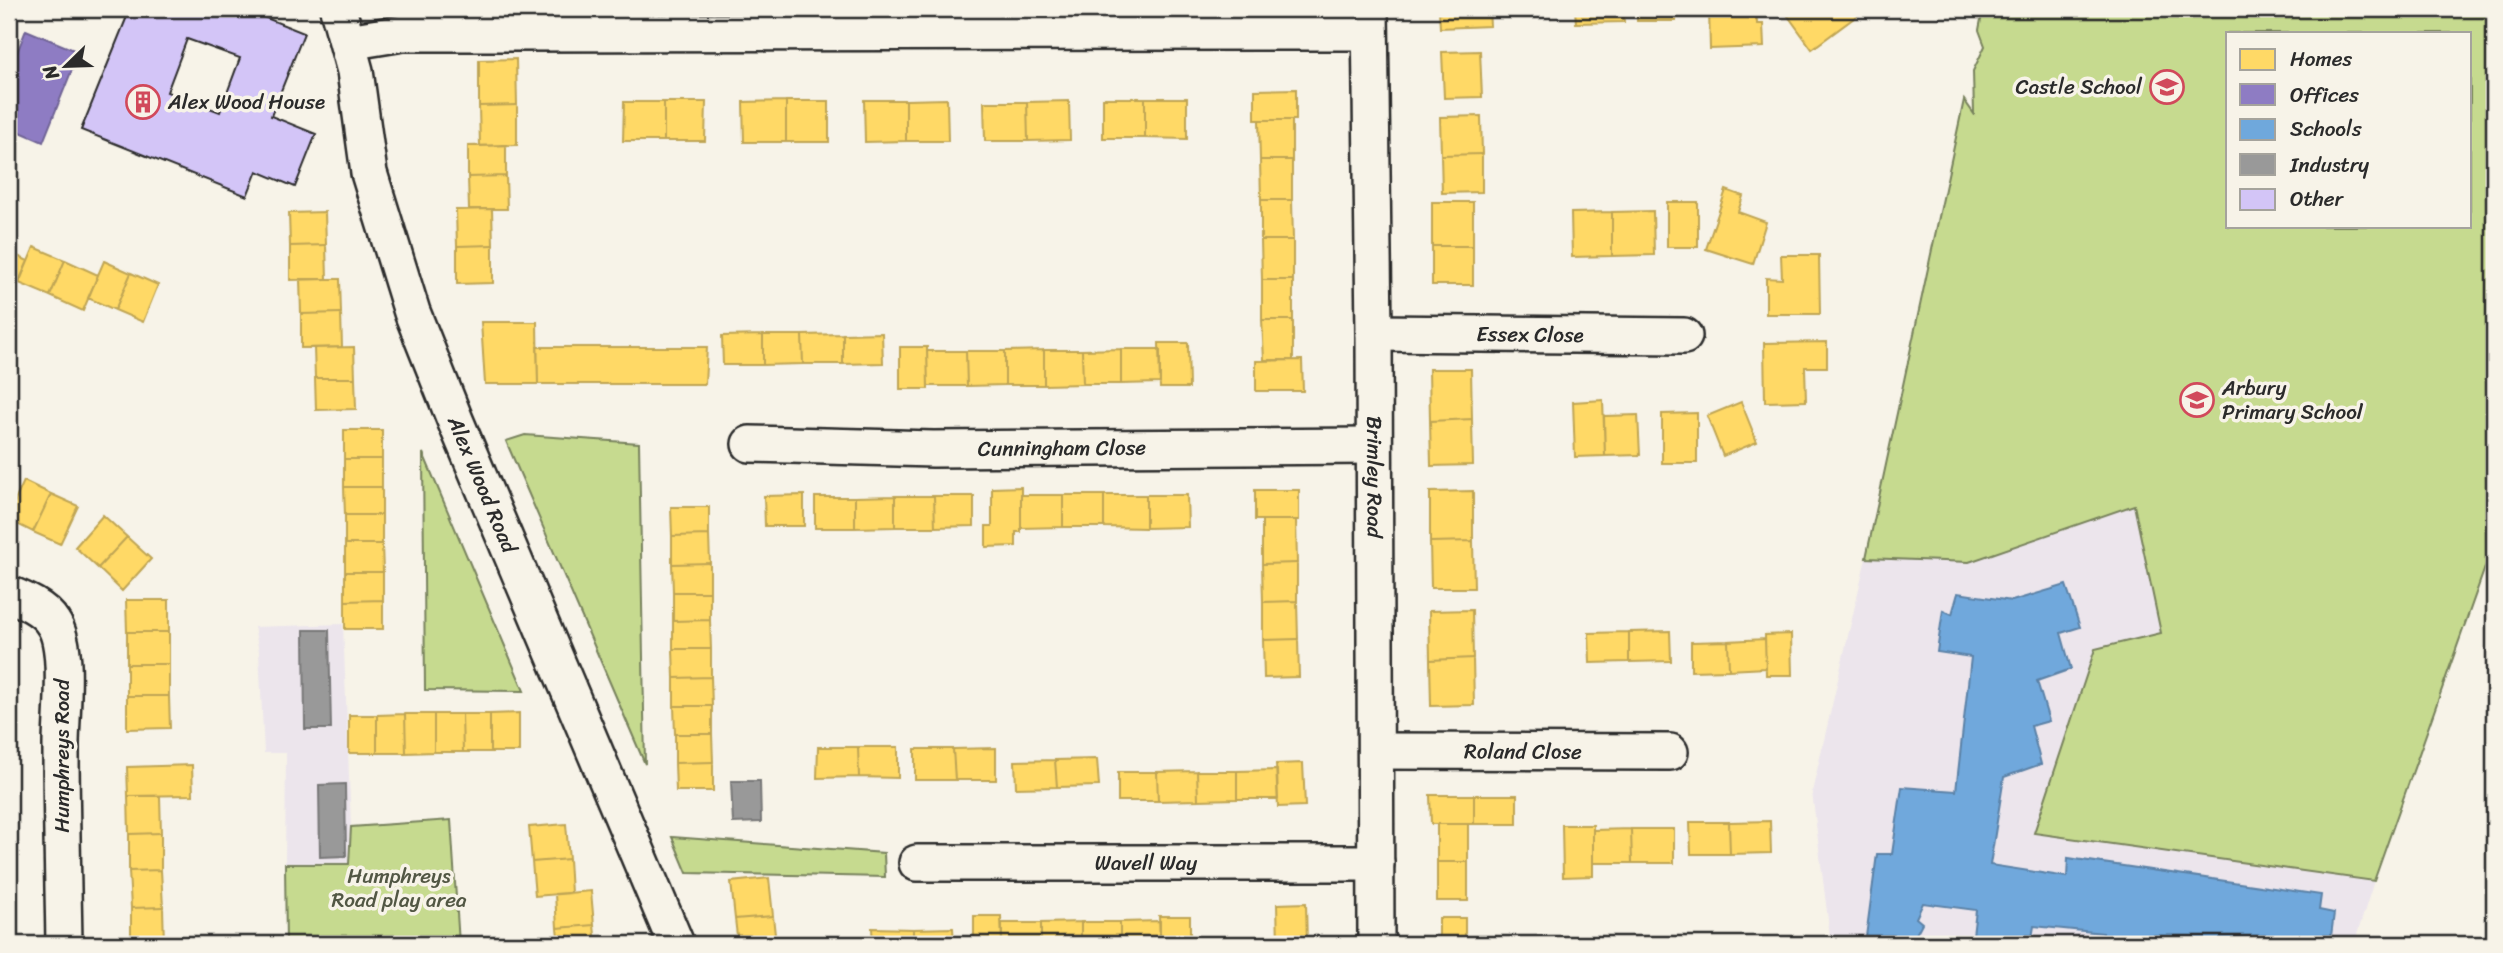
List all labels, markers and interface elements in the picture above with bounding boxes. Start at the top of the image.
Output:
north arrow [32,32,102,102]
legend [2226,32,2472,228]
text: Homes [2290,40,2352,78]
text: N [33,59,69,86]
place label: Castle School [2016,68,2143,106]
school or university icon: Castle School [2148,68,2186,106]
text: Offices [2290,76,2359,114]
building icon: Alex Wood House [124,83,162,121]
place label: Alex Wood House [167,83,325,121]
text: Schools [2290,110,2362,148]
text: Industry [2289,146,2369,184]
text: Other [2290,180,2345,218]
street label: Essex Close [1476,315,1584,354]
place label: Arbury Primary School [2221,369,2364,431]
school or university icon: Arbury Primary School [2178,381,2216,419]
street label: Alex Wood Road [436,409,529,561]
street label: Brimley Road [1355,416,1394,540]
street label: Cunningham Close [978,429,1146,468]
street label: Humphreys Road [43,677,81,833]
street label: Roland Close [1464,732,1582,771]
street label: Wavell Way [1095,844,1197,882]
park label: Humphreys Road play area [332,857,467,919]

